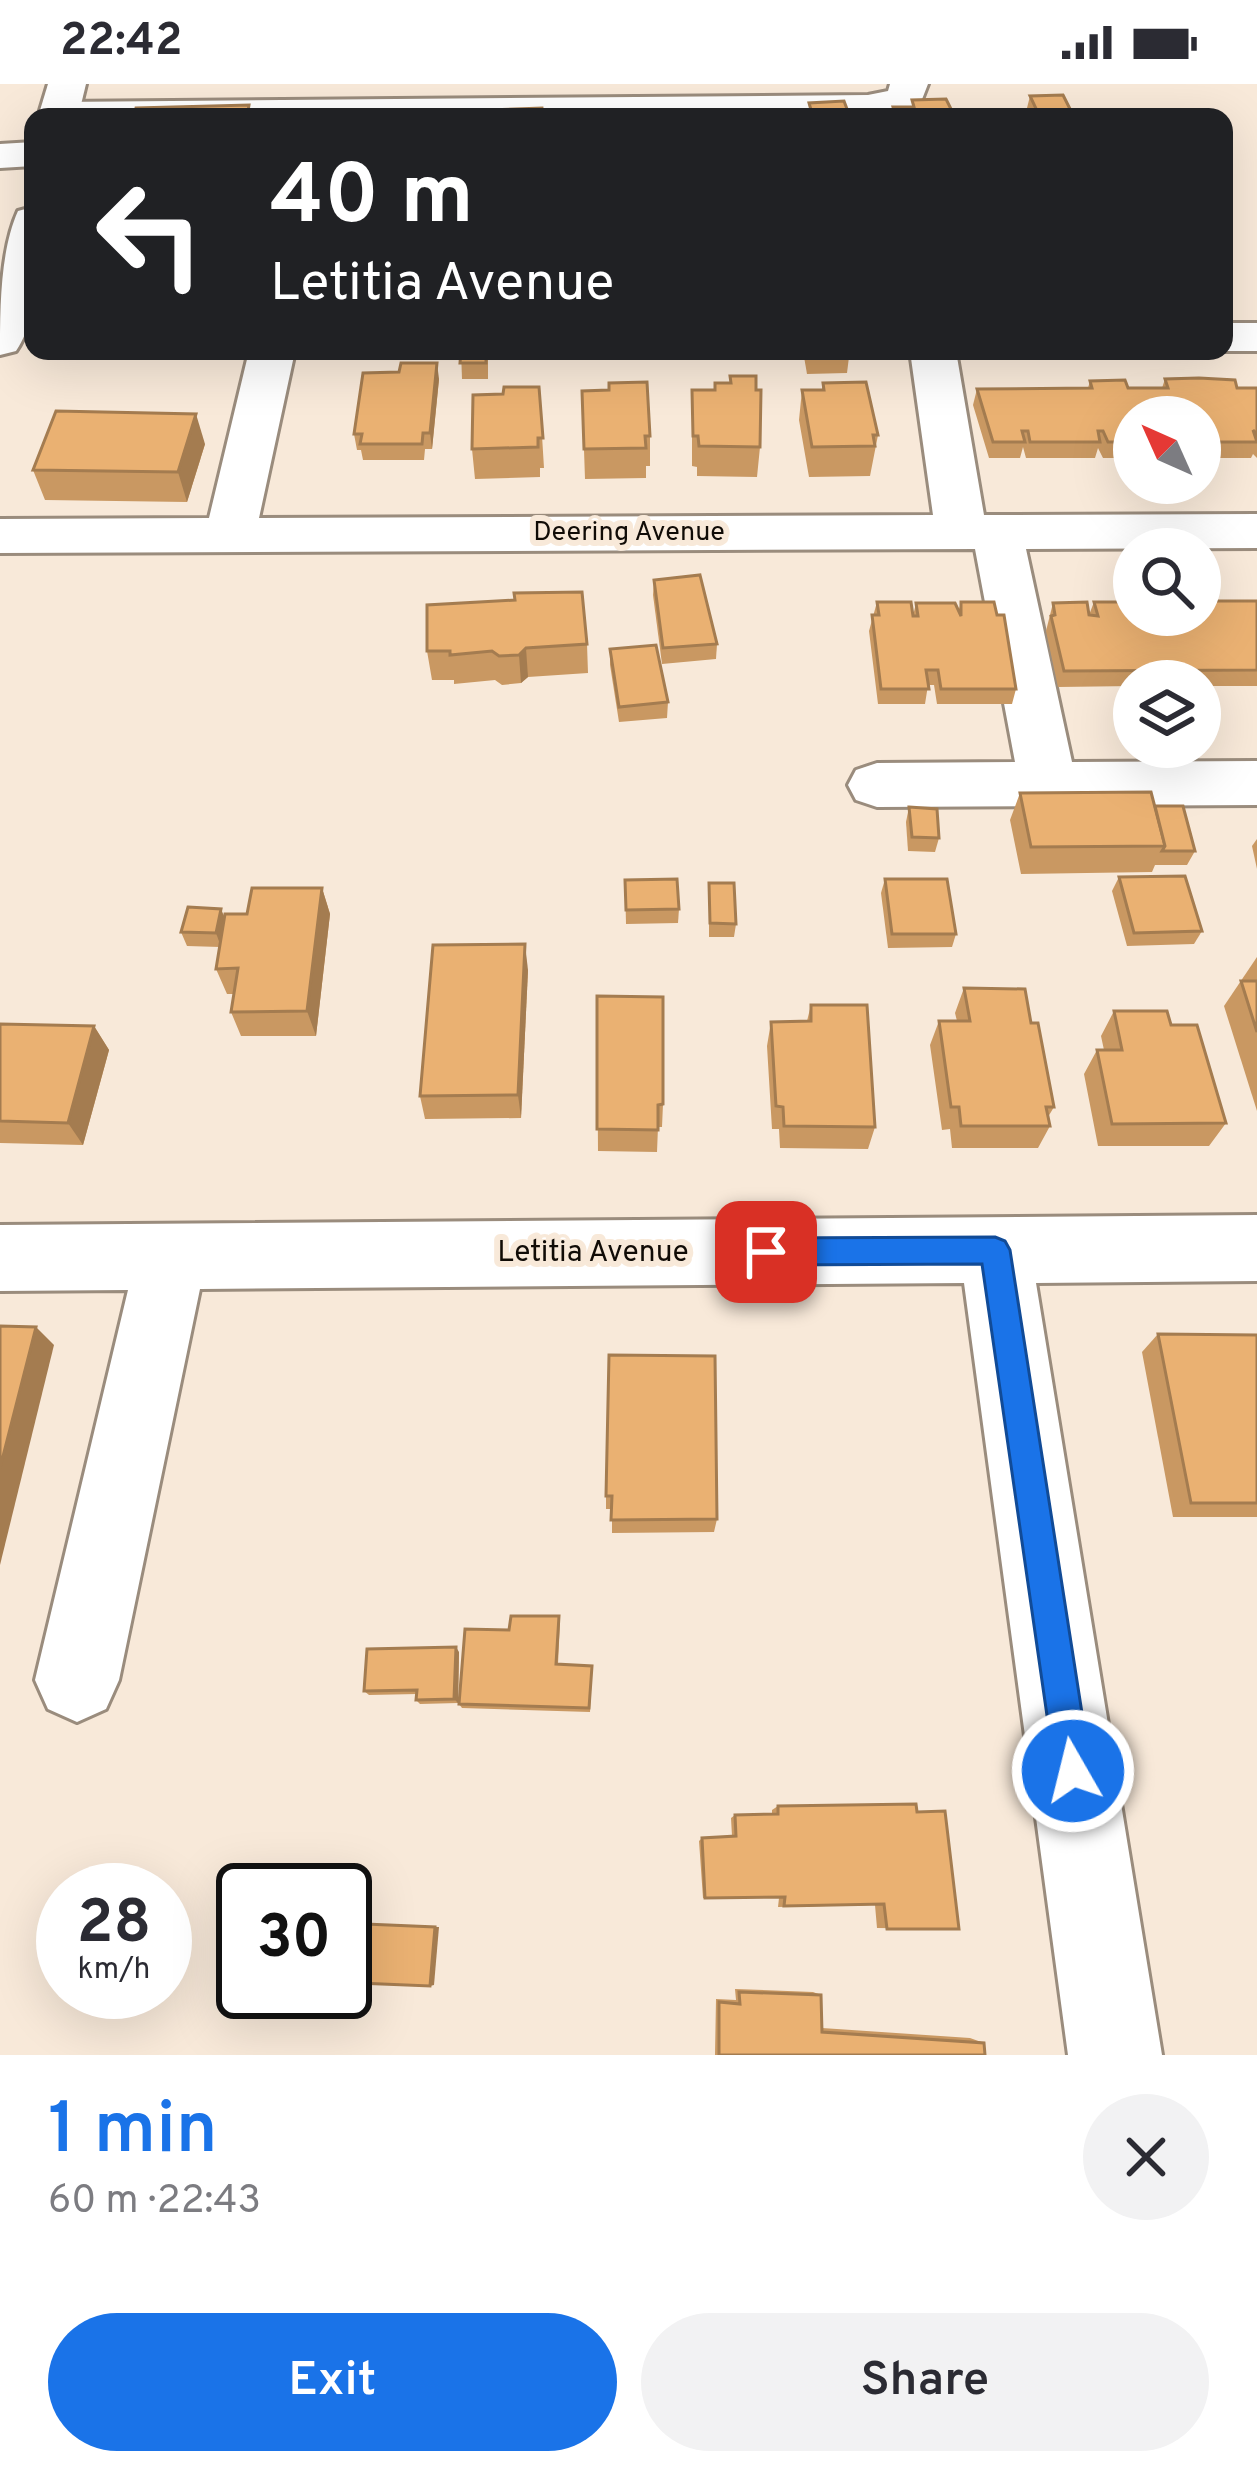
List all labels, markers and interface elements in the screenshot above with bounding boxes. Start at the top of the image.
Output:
text: 22:42 [60,14,182,71]
text: 40 m [270,147,474,253]
icon: left [72,156,228,312]
text: Letitia Avenue [270,251,614,320]
north arrow [1113,396,1221,504]
map controls [1113,396,1221,768]
street label: Deering Avenue [533,516,725,550]
button: search [1113,528,1221,636]
button: layers [1113,660,1221,768]
pin [715,1201,817,1303]
icon: arrive [733,1219,799,1285]
street label: Letitia Avenue [497,1235,689,1272]
position arrow [1010,1708,1136,1834]
speed limit sign: 30 [216,1863,372,2019]
text: 28 [77,1888,151,1964]
text: km/h [78,1952,150,1989]
text: 1 min [48,2087,218,2179]
button: close [1083,2094,1209,2220]
text: 60 m · 22:43 [48,2178,261,2227]
button: Exit [48,2313,617,2451]
button: Share [641,2313,1209,2451]

